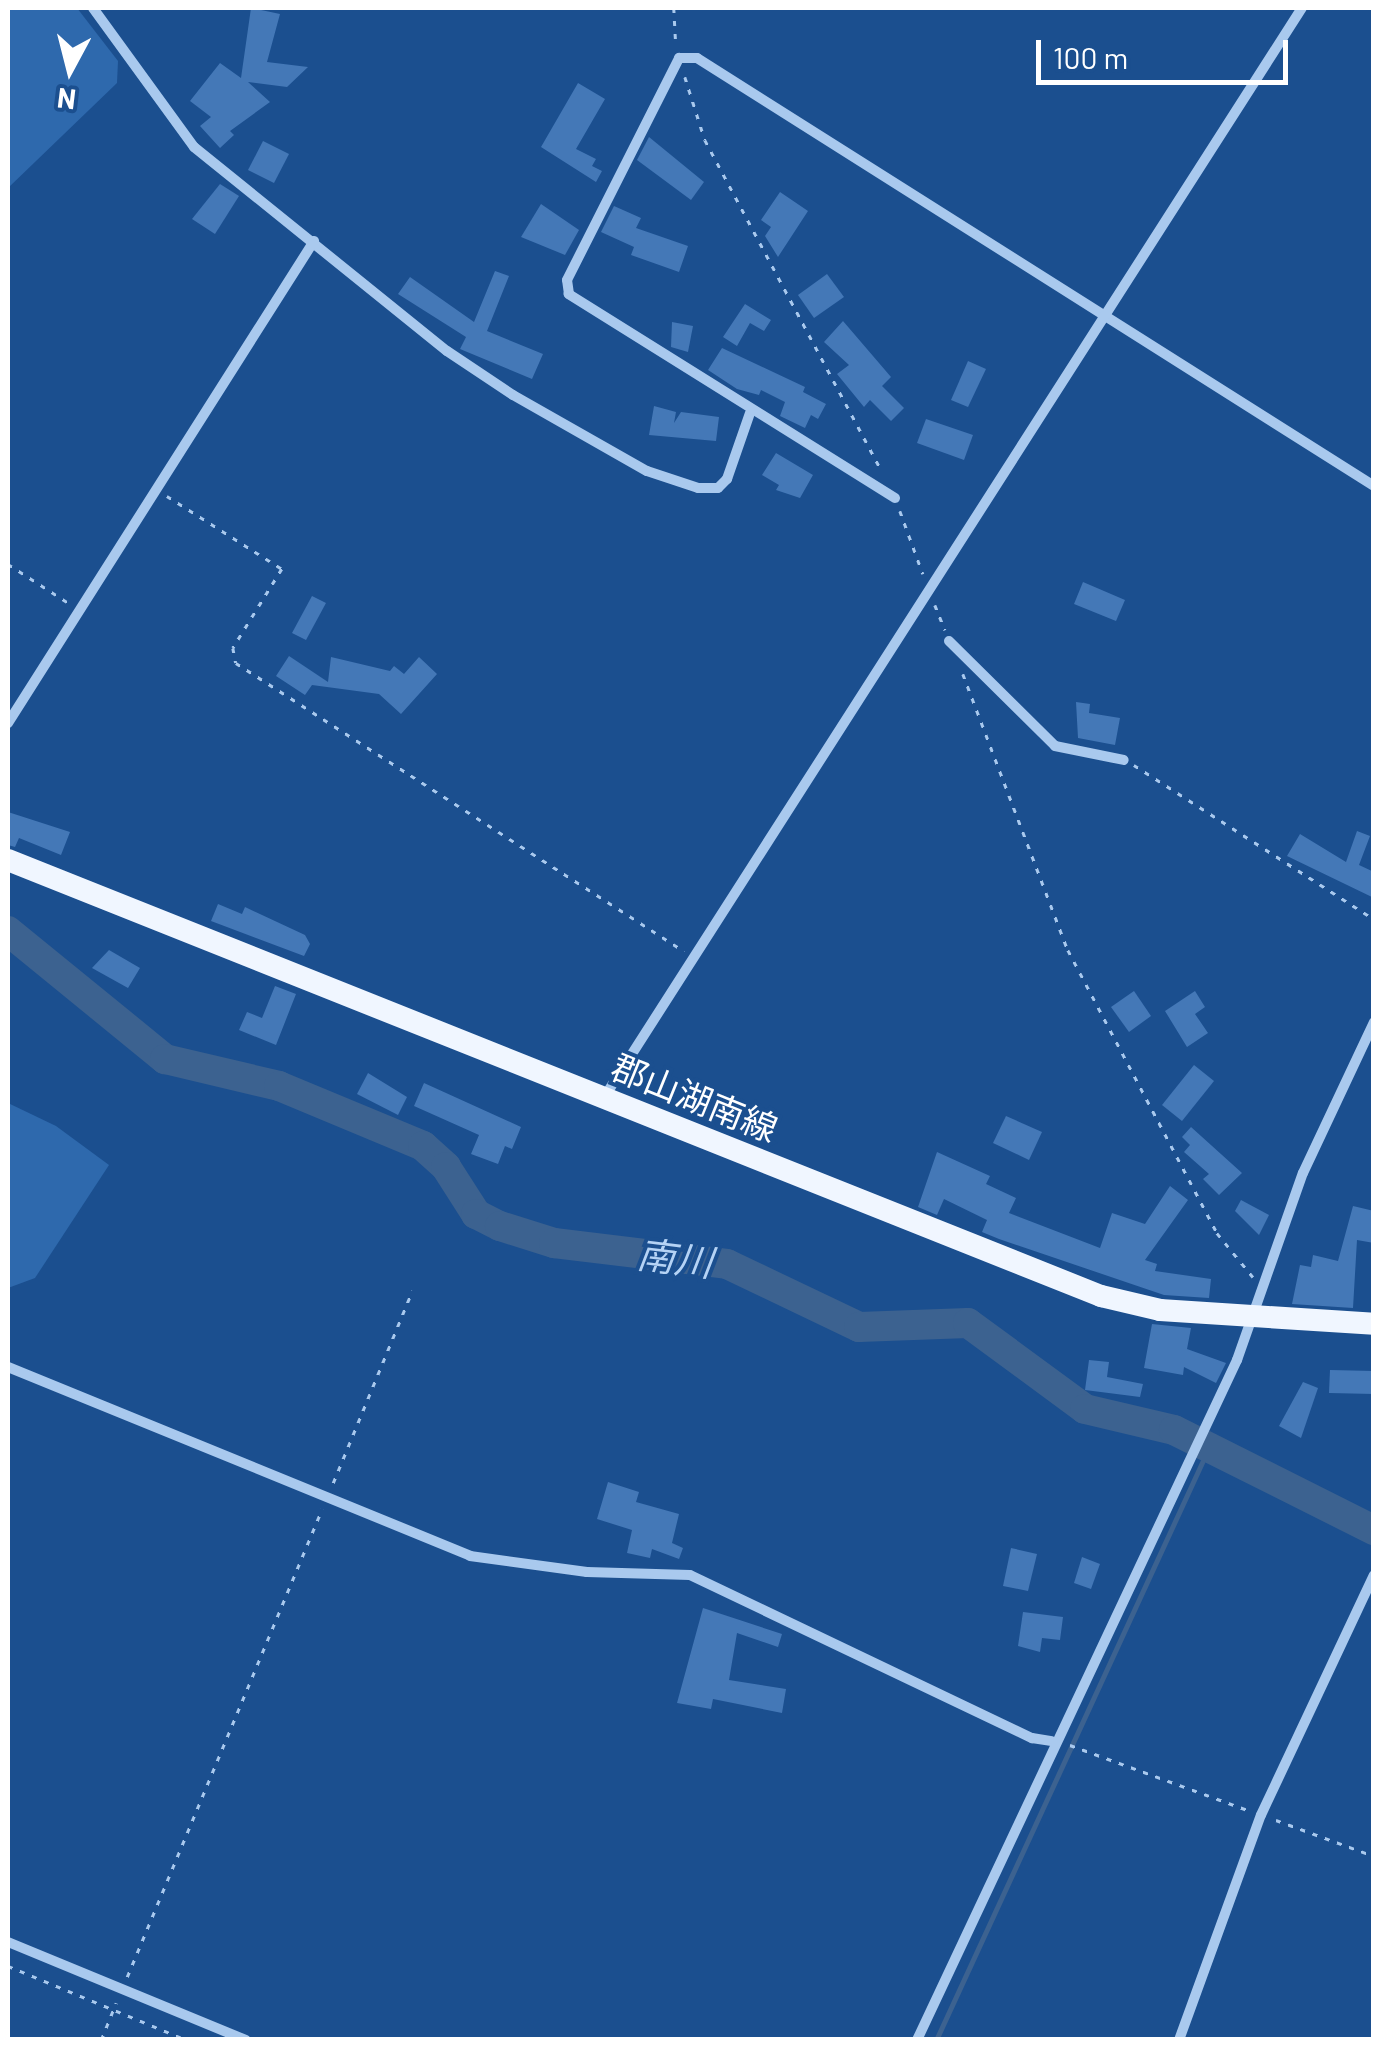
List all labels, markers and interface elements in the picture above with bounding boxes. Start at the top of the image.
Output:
north arrow [20,20,120,120]
scale bar [1041,20,1294,82]
text: 100 m [1053,39,1128,75]
text: N [55,82,78,118]
street label: 郡山湖南線 [606,1045,784,1149]
water label: 南川 [635,1231,715,1285]

